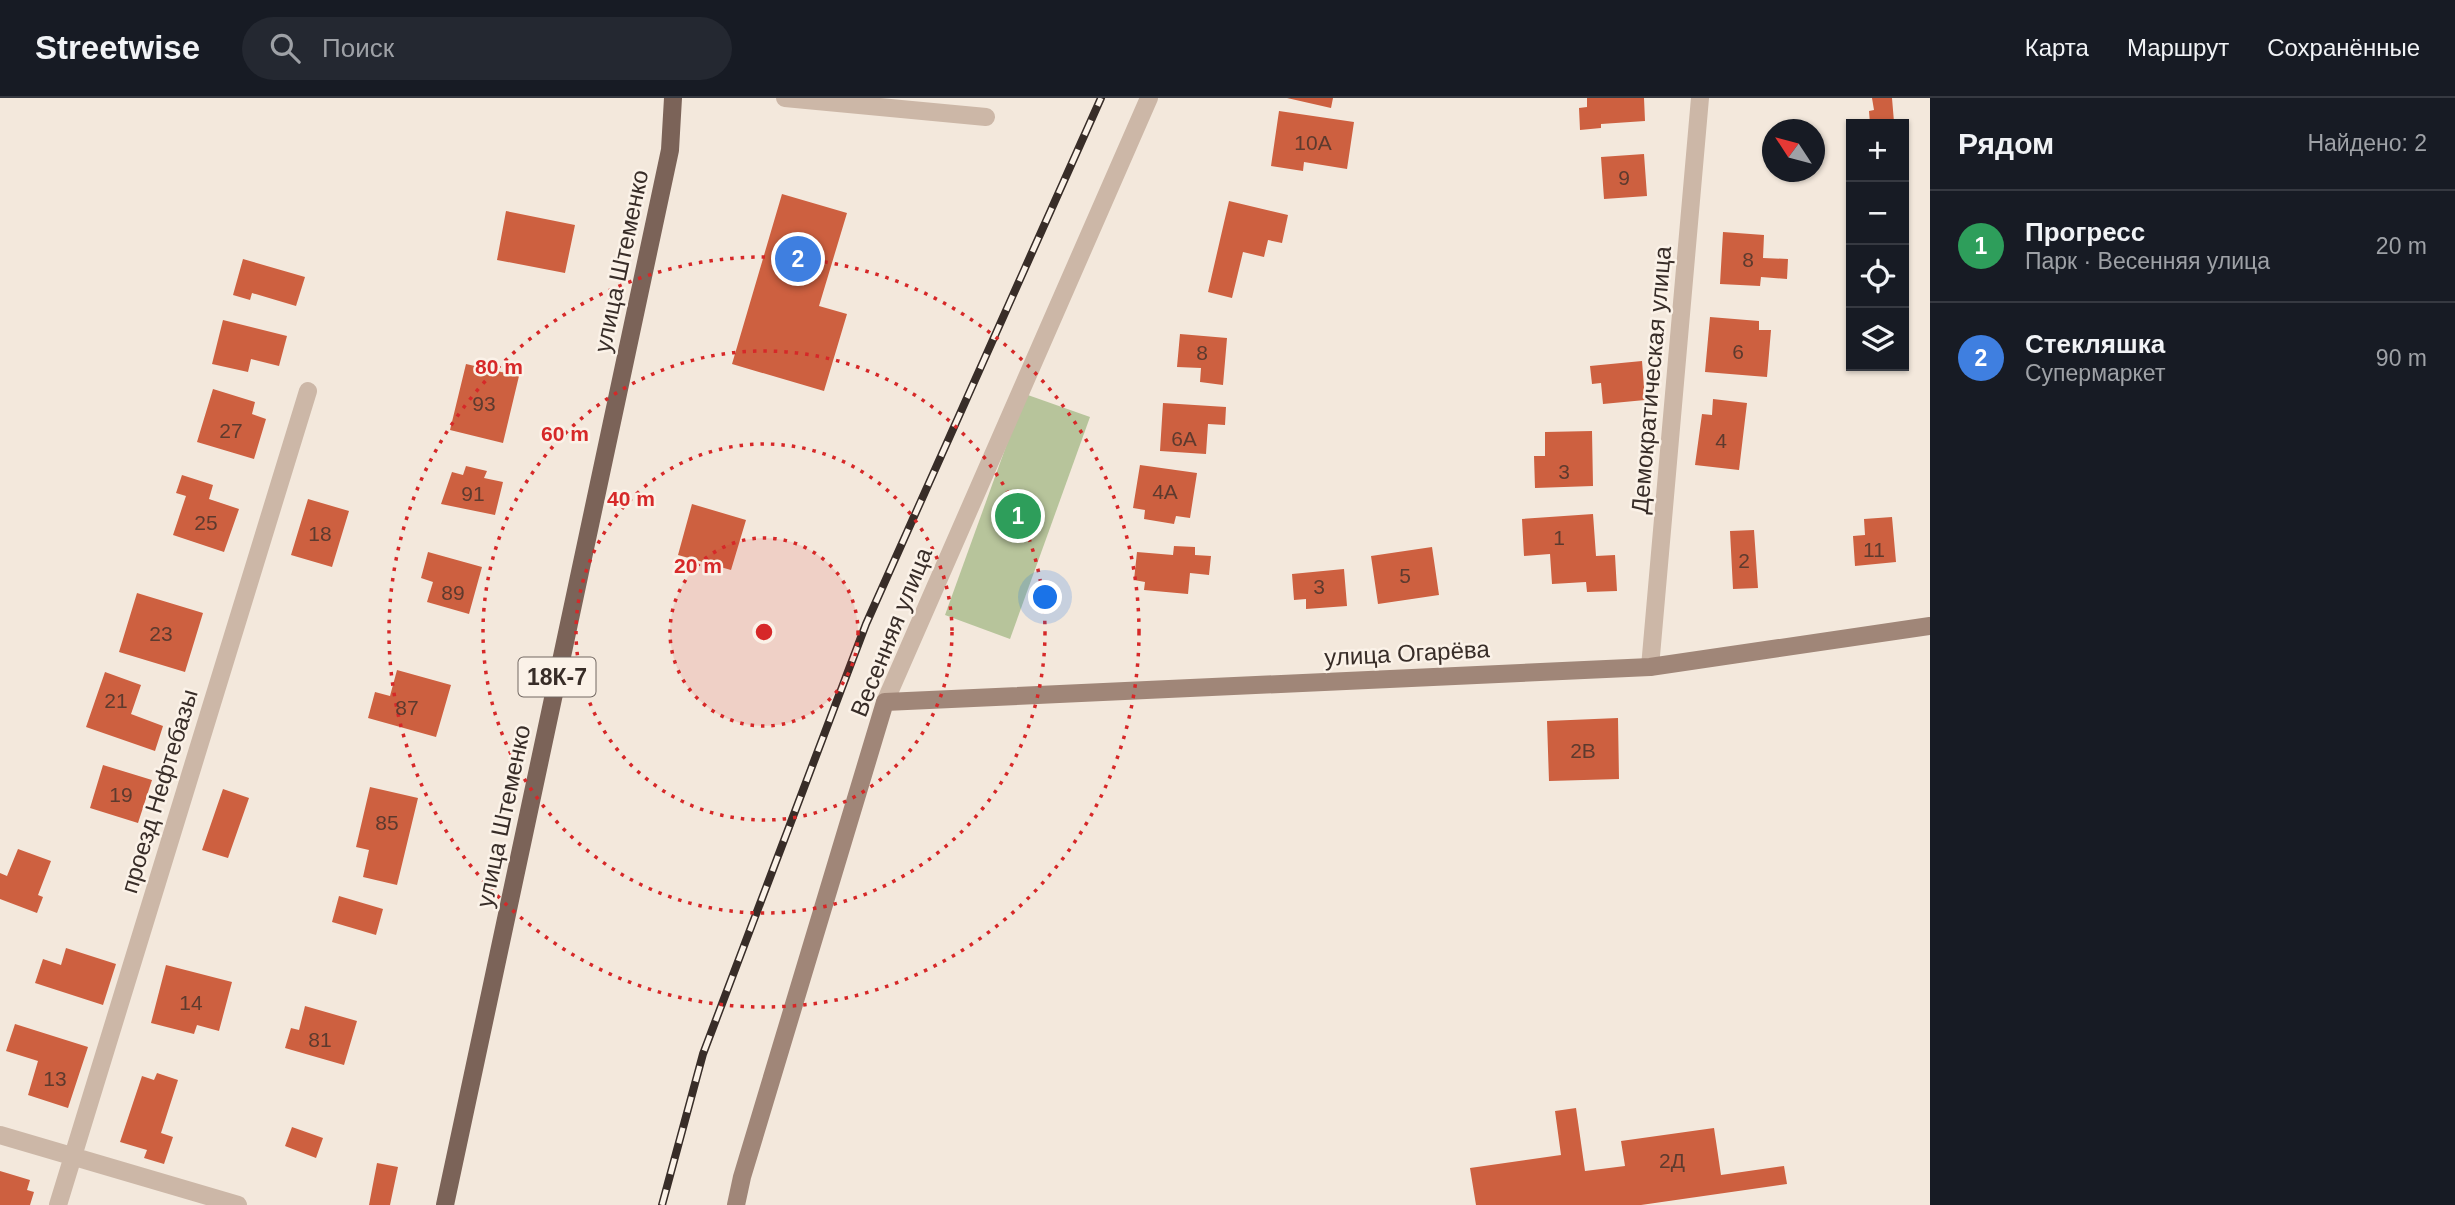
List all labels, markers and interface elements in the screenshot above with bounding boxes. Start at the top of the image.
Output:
search box [242,17,732,80]
text: Streetwise [35,29,200,66]
icon: search [266,29,304,67]
text: Поиск [322,33,394,63]
text: Карта [2025,34,2089,61]
text: Маршрут [2127,34,2229,61]
text: Сохранённые [2267,34,2420,61]
north arrow [1762,119,1825,182]
map controls [1846,119,1909,371]
button: + [1846,119,1909,182]
text: Рядом [1958,127,2054,160]
text: Найдено: 2 [2307,130,2427,156]
house number: 10А [1294,131,1332,154]
house number: 9 [1618,166,1630,189]
street label: улица Штеменко [588,167,654,355]
button: − [1846,182,1909,245]
text: Прогресс [2025,217,2145,247]
pin: 2 [775,233,821,285]
text: 1 [1975,233,1987,259]
text: 20 m [2376,233,2427,259]
street label: Демократическая улица [1626,244,1676,515]
button: locate [1846,245,1909,308]
house number: 8 [1742,248,1754,271]
text: Парк · Весенняя улица [2025,248,2270,274]
button: layers [1846,308,1909,371]
text: Стекляшка [2025,329,2165,359]
house number: 6 [1732,340,1744,363]
house number: 8 [1196,341,1208,364]
text: 2 [1975,345,1987,371]
text: 90 m [2376,345,2427,371]
text: 80 m [475,355,523,378]
text: Супермаркет [2025,360,2165,386]
house number: 93 [472,392,496,415]
house number: 27 [219,419,243,442]
text: 60 m [541,422,589,445]
house number: 6А [1171,427,1197,450]
house number: 4 [1715,429,1727,452]
house number: 3 [1558,460,1570,483]
house number: 4А [1152,480,1178,503]
house number: 91 [461,482,485,505]
text: 40 m [607,487,655,510]
pin: 1 [995,490,1041,542]
house number: 25 [194,511,218,534]
house number: 18 [308,522,332,545]
house number: 1 [1553,526,1565,549]
house number: 11 [1863,538,1885,561]
street label: Весенняя улица [845,543,937,720]
house number: 2 [1738,549,1750,572]
text: 20 m [674,554,722,577]
house number: 5 [1399,564,1411,587]
house number: 3 [1313,575,1325,598]
your location [1028,580,1062,614]
house number: 89 [441,581,465,604]
centre of rings [752,620,776,644]
house number: 23 [149,622,173,645]
street label: улица Огарёва [1324,635,1491,671]
road number: 18К-7 [518,657,596,696]
street label: проезд Нефтебазы [115,686,203,896]
house number: 21 [104,689,128,712]
house number: 87 [395,696,419,719]
street label: улица Штеменко [470,722,536,910]
house number: 2В [1570,739,1596,762]
house number: 19 [109,783,133,806]
house number: 85 [375,811,399,834]
house number: 14 [179,991,203,1014]
house number: 81 [308,1028,332,1051]
house number: 13 [43,1067,67,1090]
house number: 2Д [1659,1149,1685,1172]

